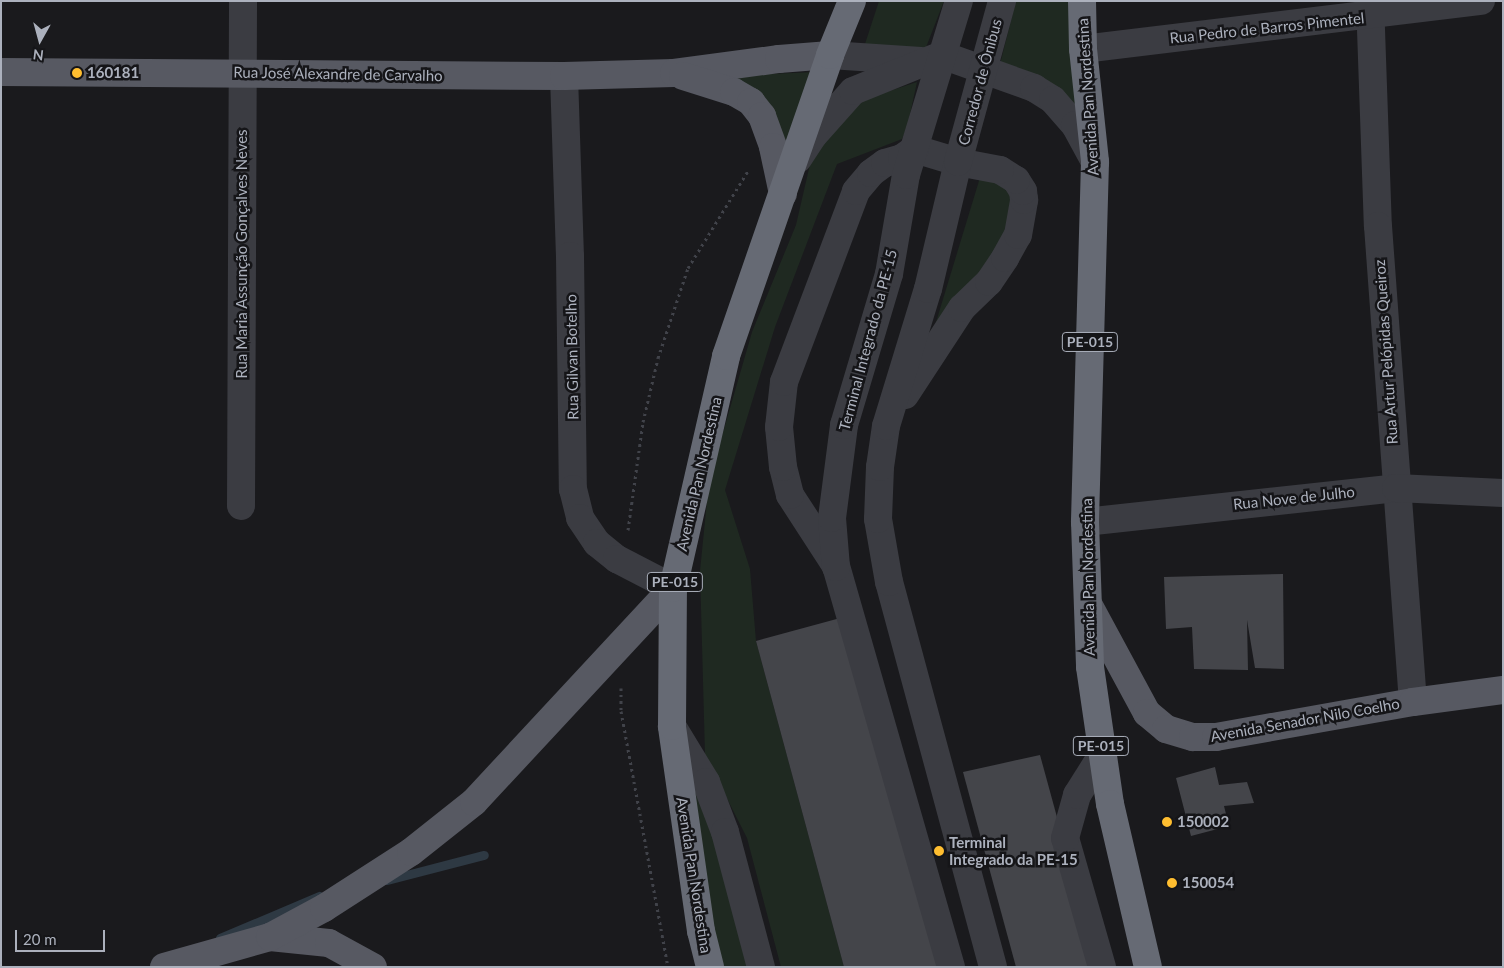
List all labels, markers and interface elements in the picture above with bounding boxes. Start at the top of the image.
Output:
street label: Rua Pedro de Barros Pimentel [1169,9,1365,47]
north arrow [15,15,65,65]
street label: Corredor de Ônibus [954,17,1006,147]
street label: Avenida Pan Nordestina [1074,18,1102,176]
text: N [32,46,45,64]
street label: Rua José Alexandre de Carvalho [233,63,443,85]
place label: 160181 [87,64,139,82]
marker: 160181 [71,67,83,79]
street label: Rua Maria Assunção Gonçalves Neves [233,129,251,379]
street label: Terminal Integrado da PE-15 [835,247,901,433]
street label: Rua Artur Pelópidas Queiroz [1371,258,1401,446]
street label: Rua Gilvan Botelho [562,294,582,420]
road number: PE-015 [1061,331,1119,354]
street label: Avenida Pan Nordestina [672,395,726,553]
street label: Rua Nove de Julho [1232,483,1356,513]
street label: Avenida Pan Nordestina [1078,498,1098,656]
road number: PE-015 [646,570,704,594]
street label: Avenida Senador Nilo Coelho [1209,694,1401,746]
road number: PE-015 [1072,734,1130,758]
street label: Avenida Pan Nordestina [673,796,715,954]
place label: 150002 [1177,813,1229,831]
marker: 150002 [1161,816,1173,828]
place label: Terminal Integrado da PE-15 [949,833,1078,868]
marker: Terminal Integrado da PE-15 [933,845,945,857]
place label: 150054 [1182,874,1234,892]
marker: 150054 [1166,877,1178,889]
scale bar [18,920,108,952]
text: 20 m [23,930,57,948]

